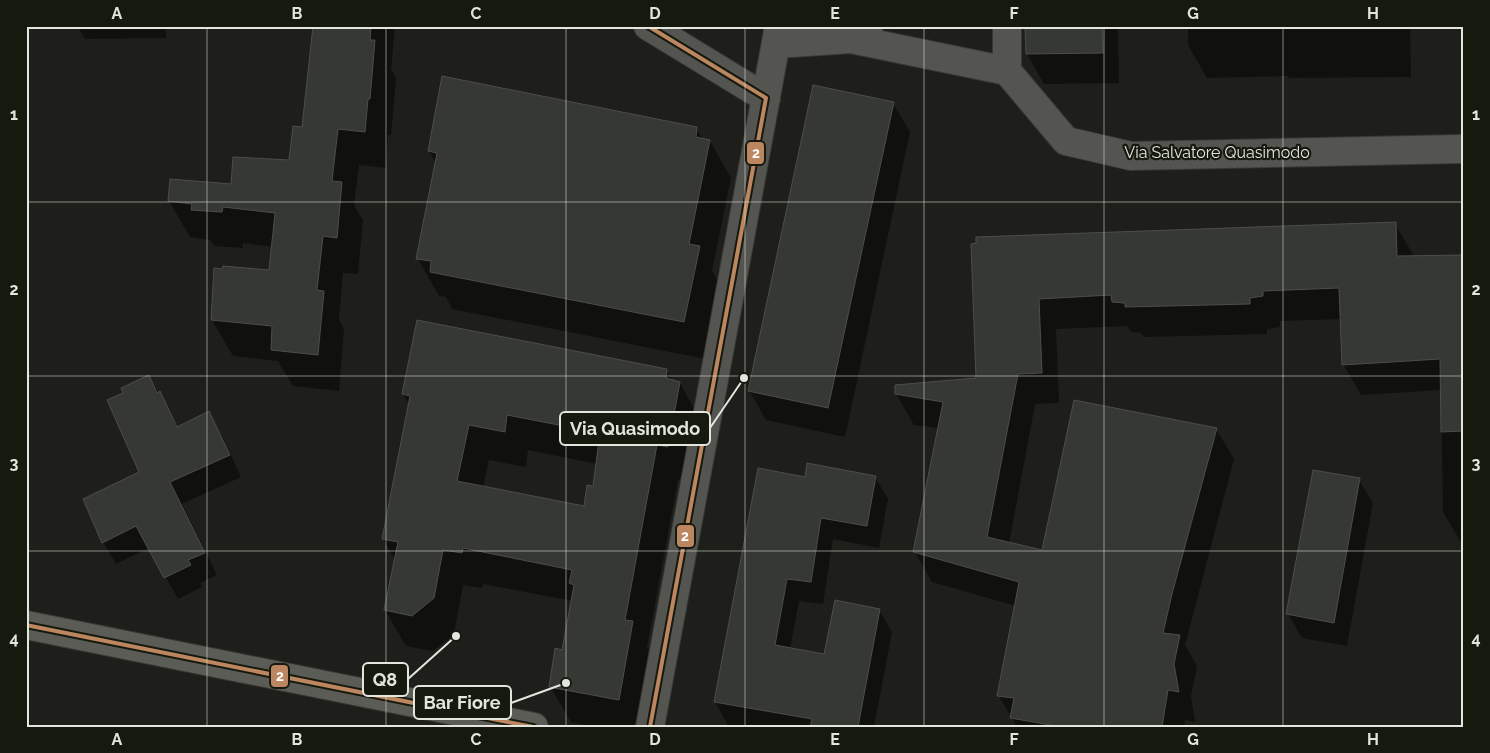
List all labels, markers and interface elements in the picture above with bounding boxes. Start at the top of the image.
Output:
text: A [112,4,123,23]
text: B [292,4,303,23]
text: C [471,4,482,23]
text: D [649,4,661,23]
text: E [830,4,840,23]
text: F [1009,4,1019,23]
text: G [1187,4,1199,23]
text: H [1367,4,1379,23]
text: 1 [10,105,18,124]
text: 1 [1472,105,1480,124]
line badge: 2 [746,141,765,165]
street label: Via Salvatore Quasimodo [1124,143,1310,162]
text: 2 [752,145,760,161]
text: 2 [9,280,19,299]
text: 2 [1471,280,1481,299]
callout: Via Quasimodo [560,412,710,445]
text: Via Quasimodo [570,418,700,439]
text: 3 [10,454,19,473]
text: 3 [1472,454,1481,473]
line badge: 2 [676,524,695,548]
text: 2 [681,528,689,544]
text: 4 [9,629,19,648]
text: 4 [1471,629,1481,648]
callout: Q8 [363,663,408,696]
line badge: 2 [270,664,289,688]
text: 2 [276,668,284,684]
text: Q8 [373,669,397,690]
callout: Bar Fiore [414,686,511,719]
text: Bar Fiore [424,692,501,713]
text: A [112,730,123,749]
text: B [292,730,303,749]
text: C [471,730,482,749]
text: D [649,730,661,749]
text: E [830,730,840,749]
text: F [1009,730,1019,749]
text: G [1187,730,1199,749]
text: H [1367,730,1379,749]

